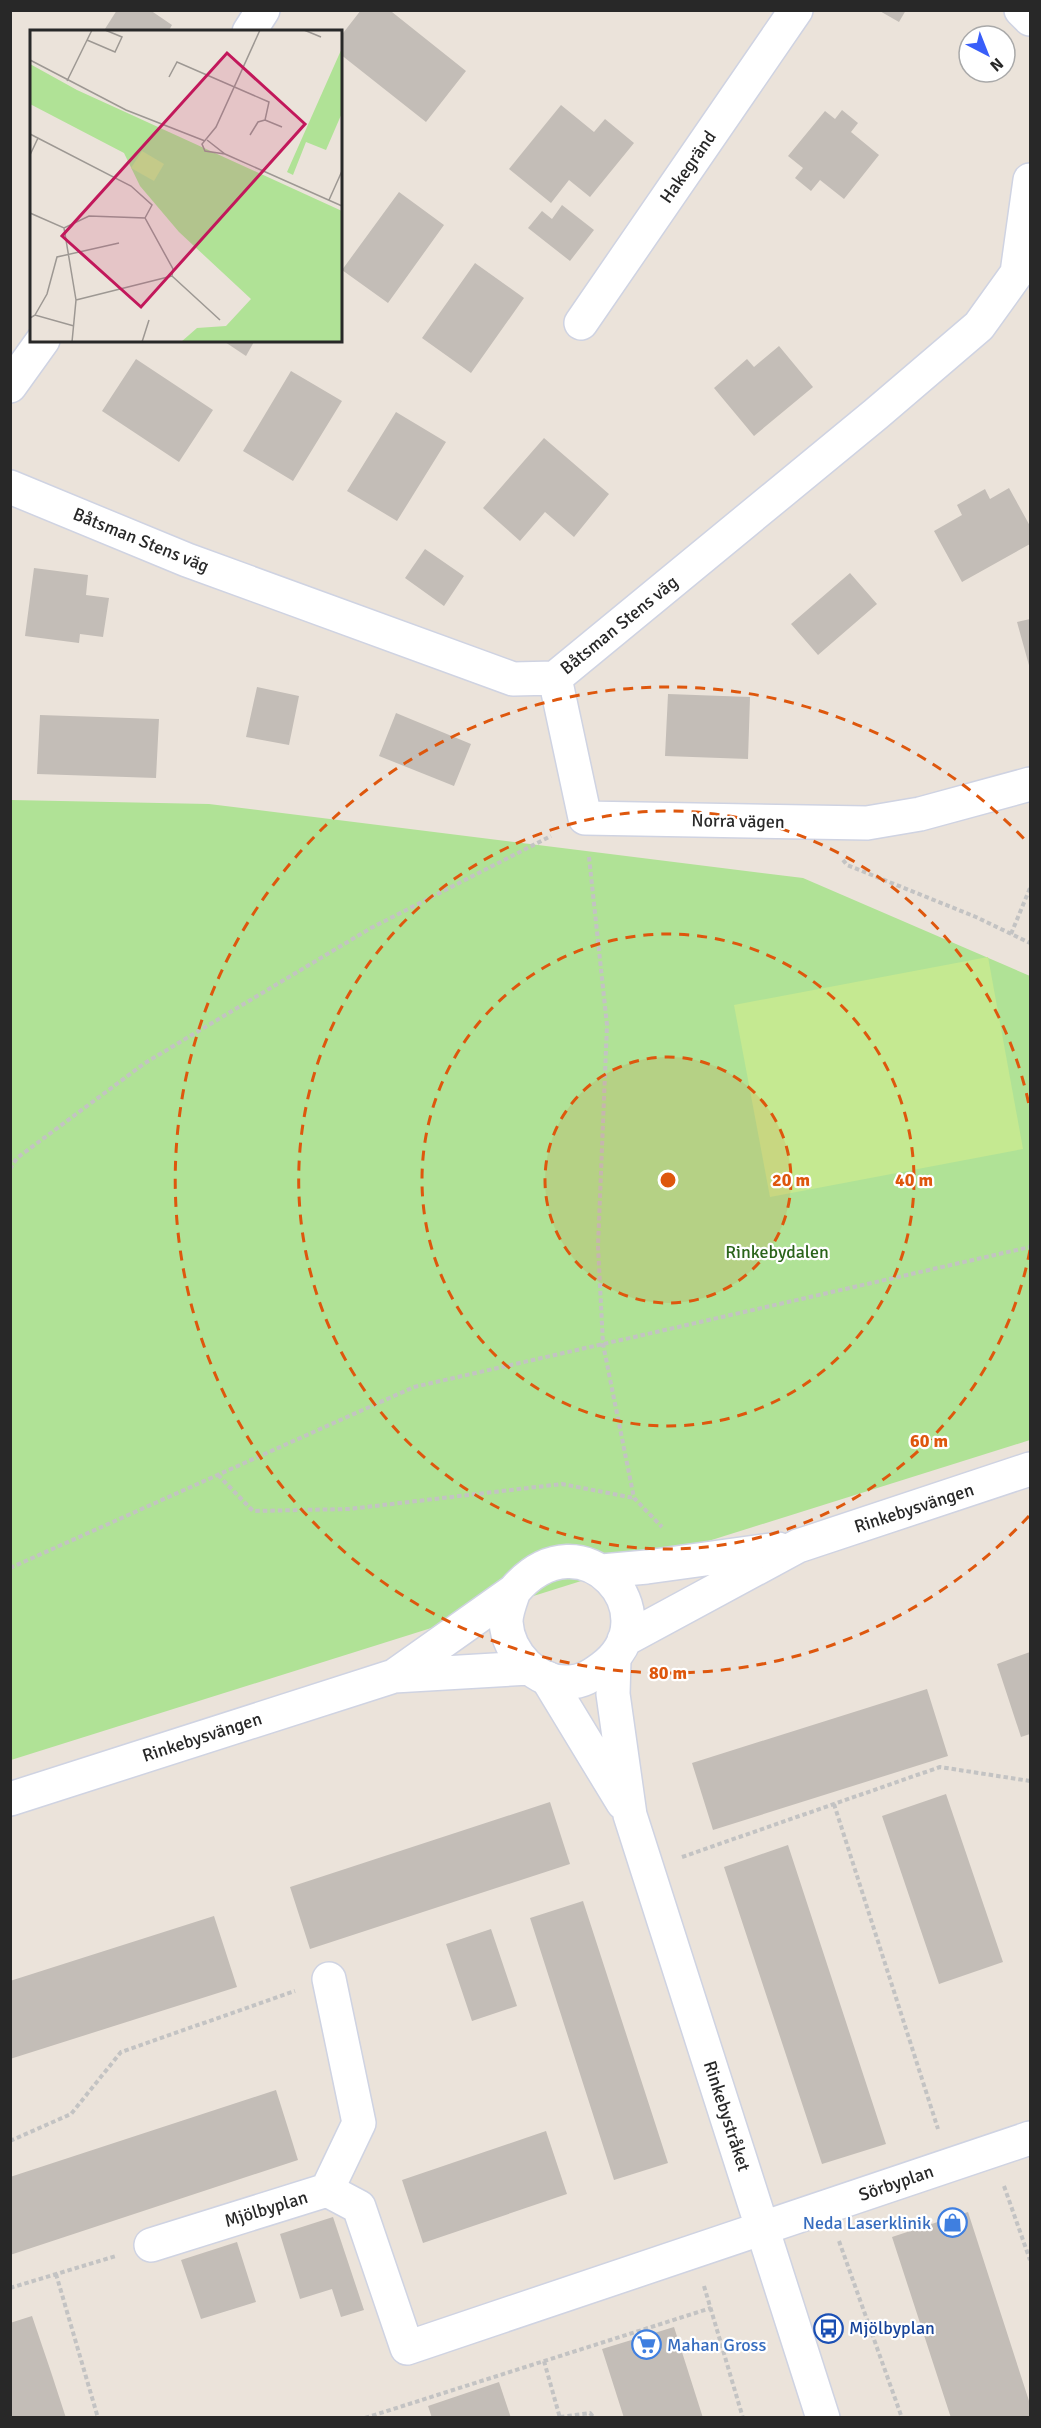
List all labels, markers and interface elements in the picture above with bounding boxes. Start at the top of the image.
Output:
north arrow [957,24,1017,84]
inset map [30,30,342,342]
text: N [986,53,1007,76]
street label: Hakegränd [655,127,721,207]
street label: Båtsman Stens väg [70,503,212,577]
street label: Båtsman Stens väg [556,571,682,679]
street label: Norra vägen [691,809,785,833]
text: 20 m [772,1169,810,1191]
text: 40 m [895,1169,933,1191]
centre of rings [658,1170,678,1190]
park label: Rinkebydalen [725,1241,829,1263]
text: 60 m [910,1430,948,1452]
street label: Rinkebysvängen [851,1478,977,1538]
text: 80 m [649,1662,687,1684]
street label: Rinkebysvängen [139,1707,265,1767]
street label: Rinkebystråket [699,2058,755,2174]
street label: Sörbyplan [856,2160,936,2206]
street label: Mjölbyplan [222,2186,310,2232]
shop icon: Neda Laserklinik [936,2207,968,2239]
place label: Neda Laserklinik [803,2212,931,2234]
bus stop icon: Mjölbyplan [812,2312,844,2344]
place label: Mjölbyplan [849,2317,935,2339]
supermarket icon: Mahan Gross [630,2329,662,2361]
place label: Mahan Gross [667,2334,766,2356]

